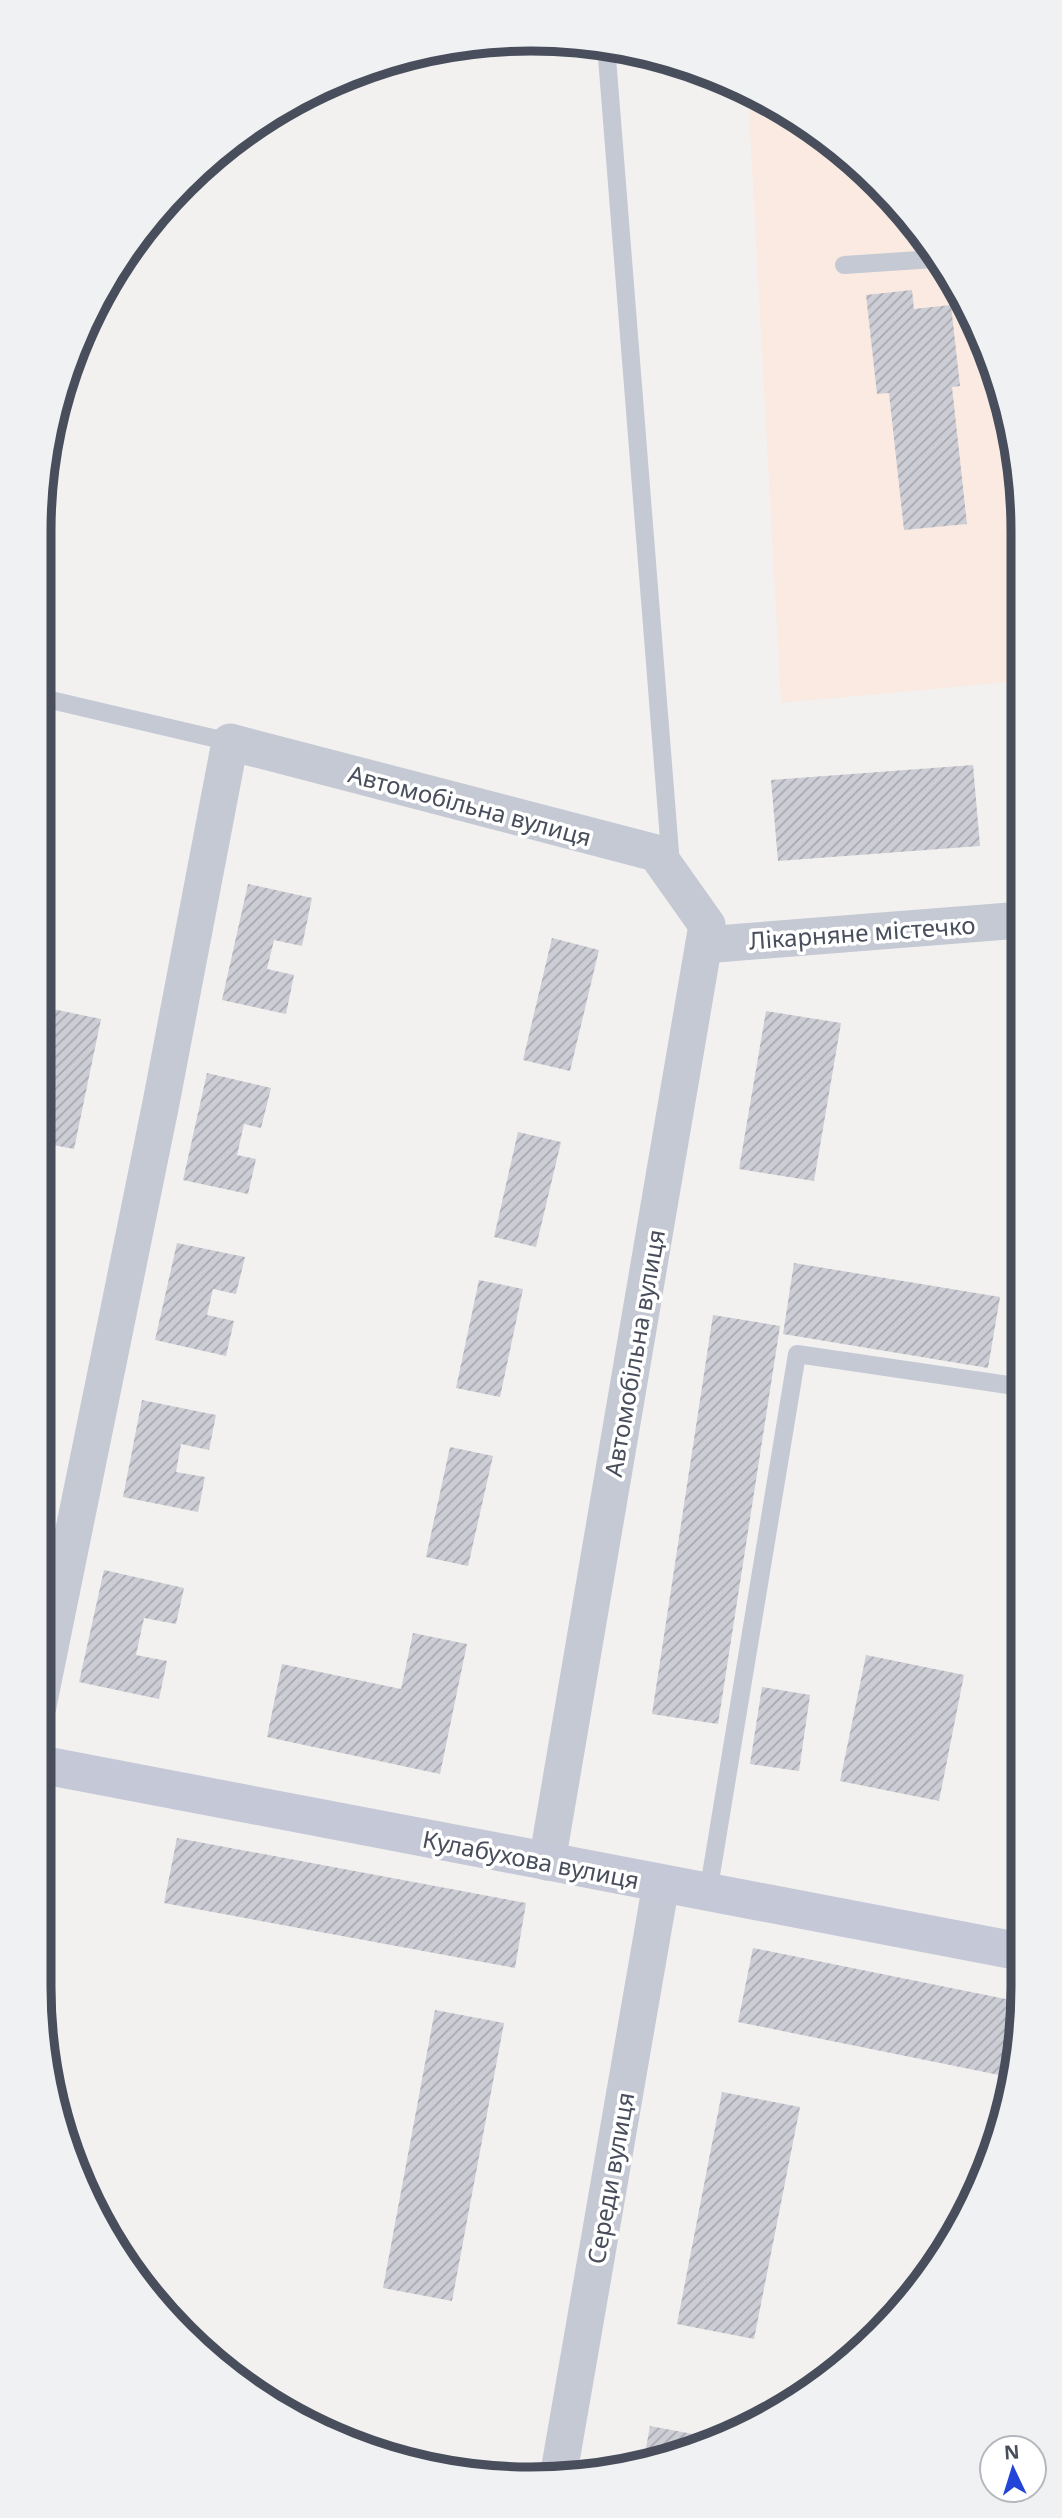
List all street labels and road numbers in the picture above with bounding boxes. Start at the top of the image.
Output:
street label: Автомобільна вулиця [345,757,595,853]
street label: Лікарняне містечко [748,908,976,956]
street label: Автомобільна вулиця [596,1227,672,1479]
street label: Кулабухова вулиця [420,1822,642,1896]
street label: Середи вулиця [579,2090,641,2266]

